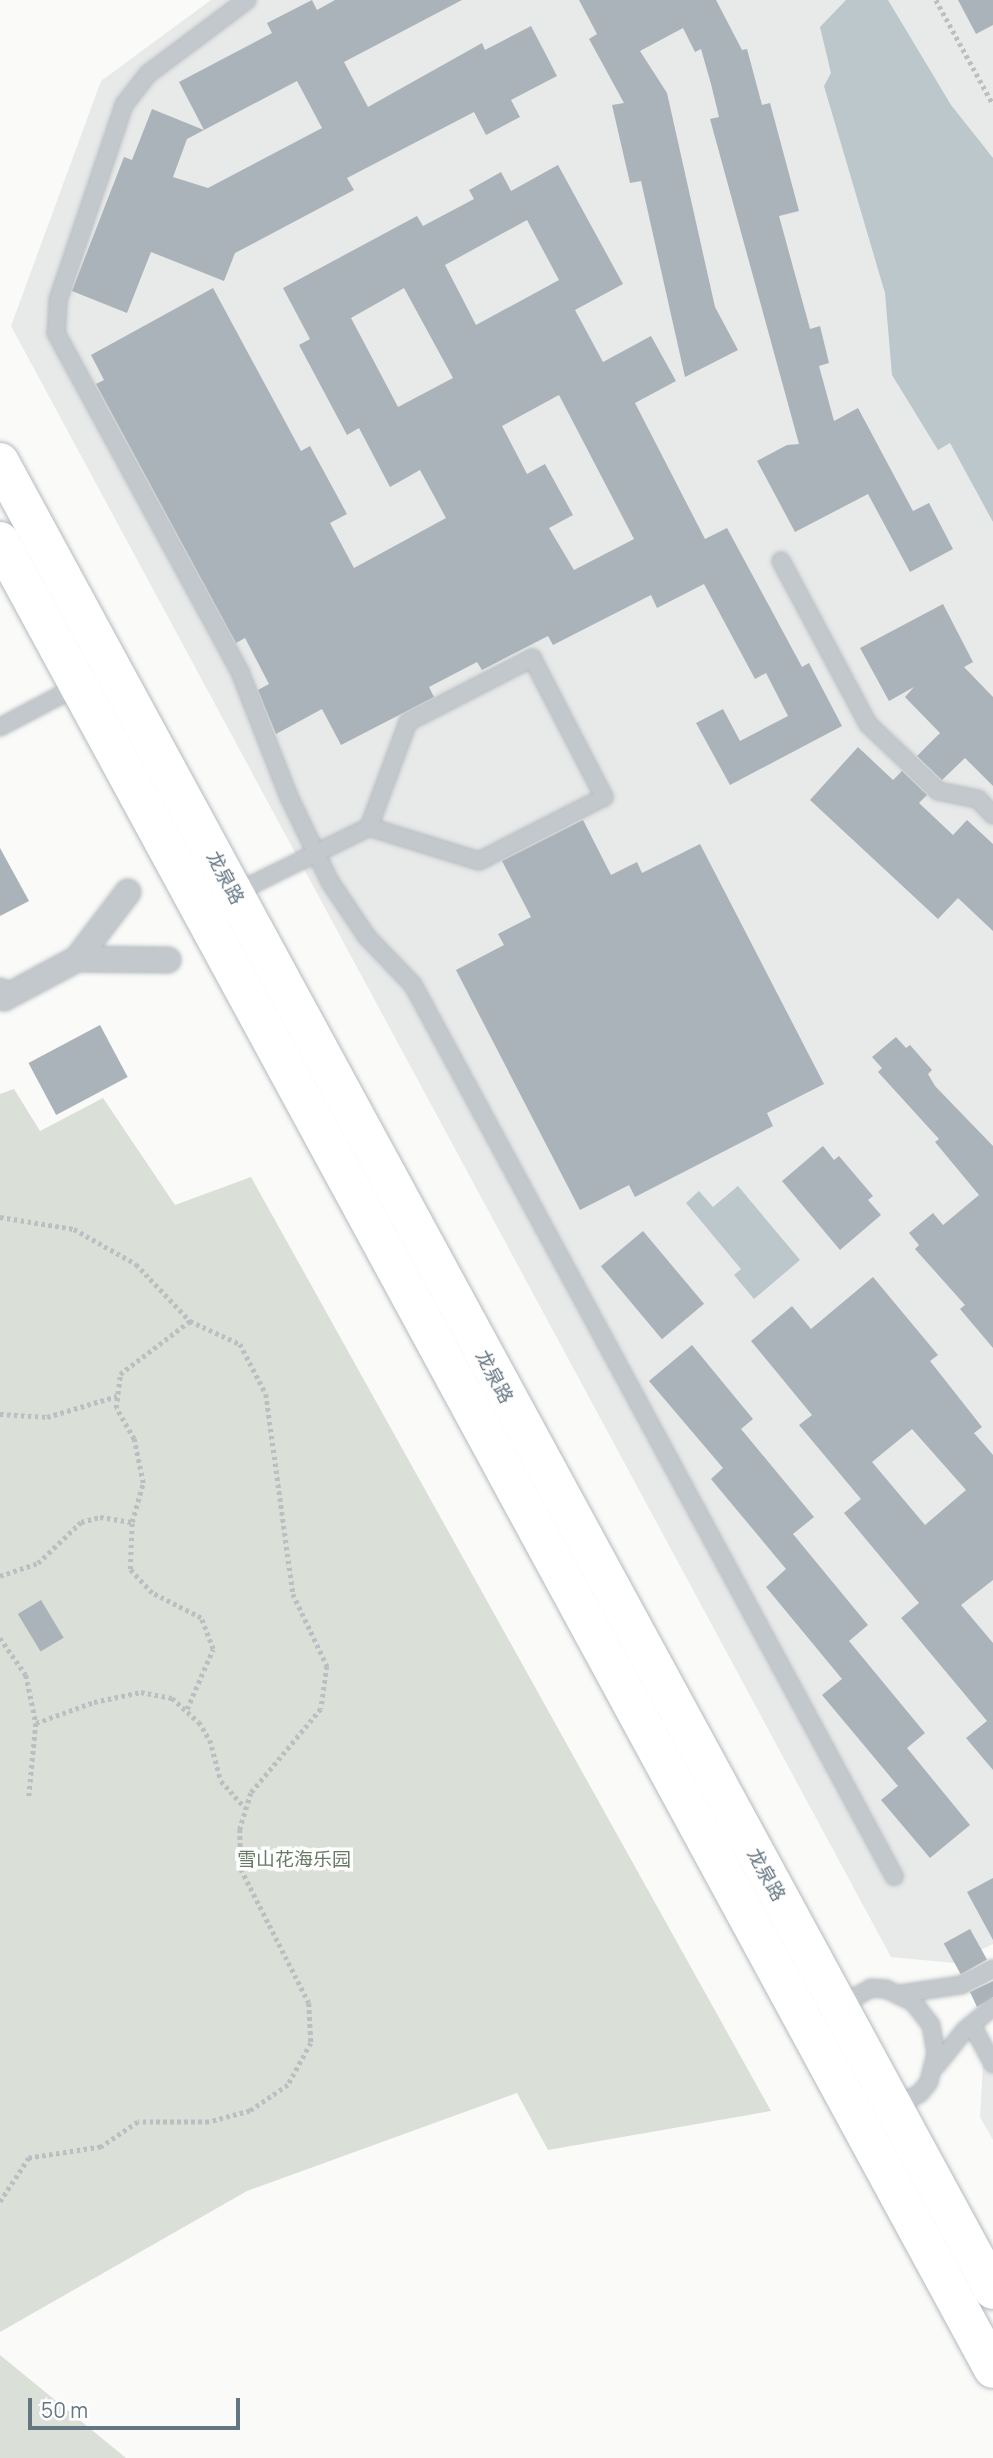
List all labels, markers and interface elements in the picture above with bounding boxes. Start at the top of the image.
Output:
street label: 龙泉路 [202,847,248,909]
street label: 龙泉路 [471,1346,517,1408]
street label: 龙泉路 [742,1845,790,1905]
park label: 雪山花海乐园 [237,1849,351,1871]
scale bar [32,2384,243,2428]
text: 50 m [41,2396,88,2424]

